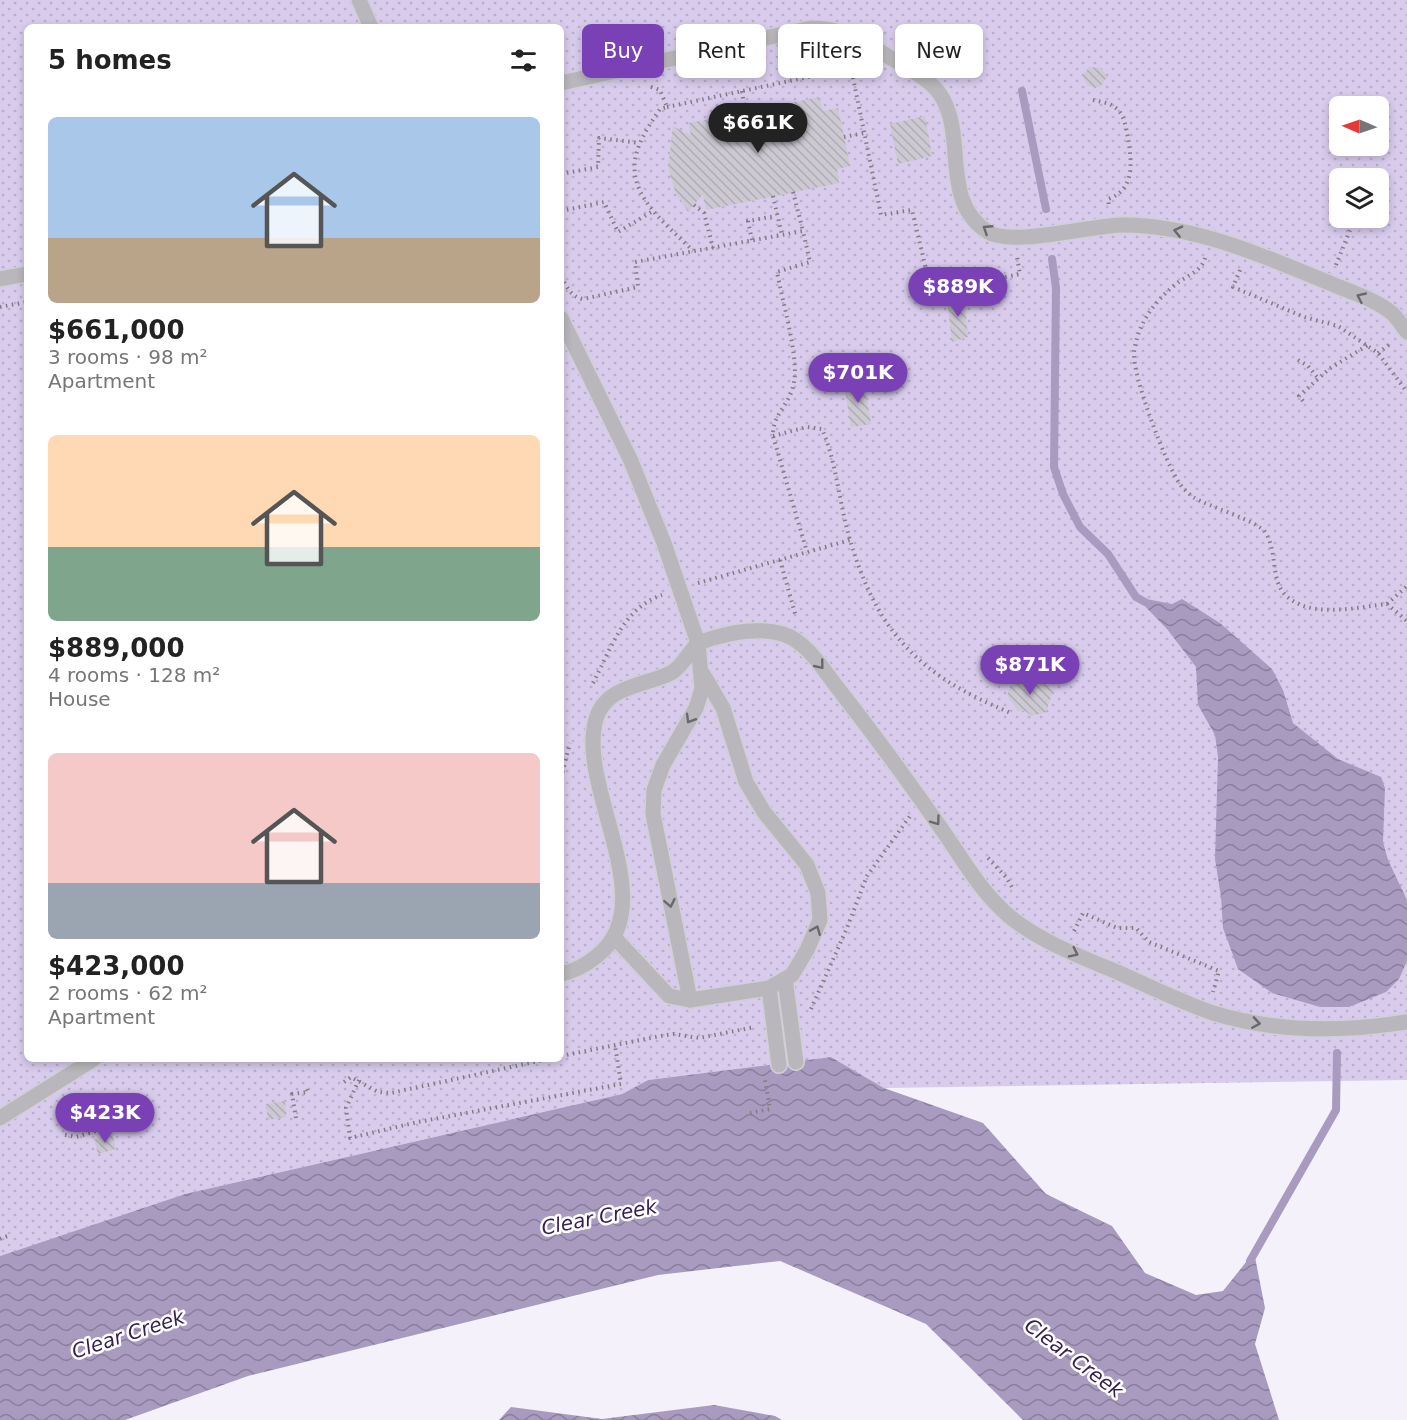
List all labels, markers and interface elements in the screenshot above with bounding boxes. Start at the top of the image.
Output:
chip: Buy [582,24,664,78]
chip: Rent [676,24,766,78]
chip: Filters [778,24,883,78]
chip: New [895,24,983,78]
icon: filters [507,44,540,77]
text: 5 homes [48,45,172,75]
north arrow [1329,96,1389,156]
map controls [1329,96,1389,228]
pin: $661K [716,103,800,154]
text: $661K [722,110,794,134]
icon: home [240,156,348,264]
button: layers [1329,168,1389,228]
one-way arrow [982,226,993,237]
one-way arrow [1173,226,1183,239]
pin: $889K [916,267,1000,318]
text: $889K [922,274,994,298]
one-way arrow [1357,293,1368,305]
text: $661,000 [48,315,185,345]
text: 3 rooms · 98 m² [48,345,208,369]
pin: $701K [816,353,900,404]
text: $701K [822,360,894,384]
text: Apartment [48,369,155,393]
icon: home [240,474,348,582]
text: $889,000 [48,633,185,663]
pin: $871K [988,645,1072,696]
text: $871K [994,652,1066,676]
one-way arrow [812,658,823,669]
text: 4 rooms · 128 m² [48,663,220,687]
text: House [48,687,111,711]
one-way arrow [685,713,697,723]
icon: home [240,792,348,900]
one-way arrow [929,815,940,826]
one-way arrow [663,898,676,908]
one-way arrow [808,925,821,936]
one-way arrow [1068,946,1079,958]
text: $423,000 [48,951,185,981]
text: 2 rooms · 62 m² [48,981,208,1005]
text: Apartment [48,1005,155,1029]
one-way arrow [1251,1016,1260,1028]
pin: $423K [63,1093,147,1144]
text: $423K [69,1100,141,1124]
water label: Clear Creek [539,1194,660,1240]
water label: Clear Creek [69,1304,189,1363]
water label: Clear Creek [1020,1313,1129,1404]

